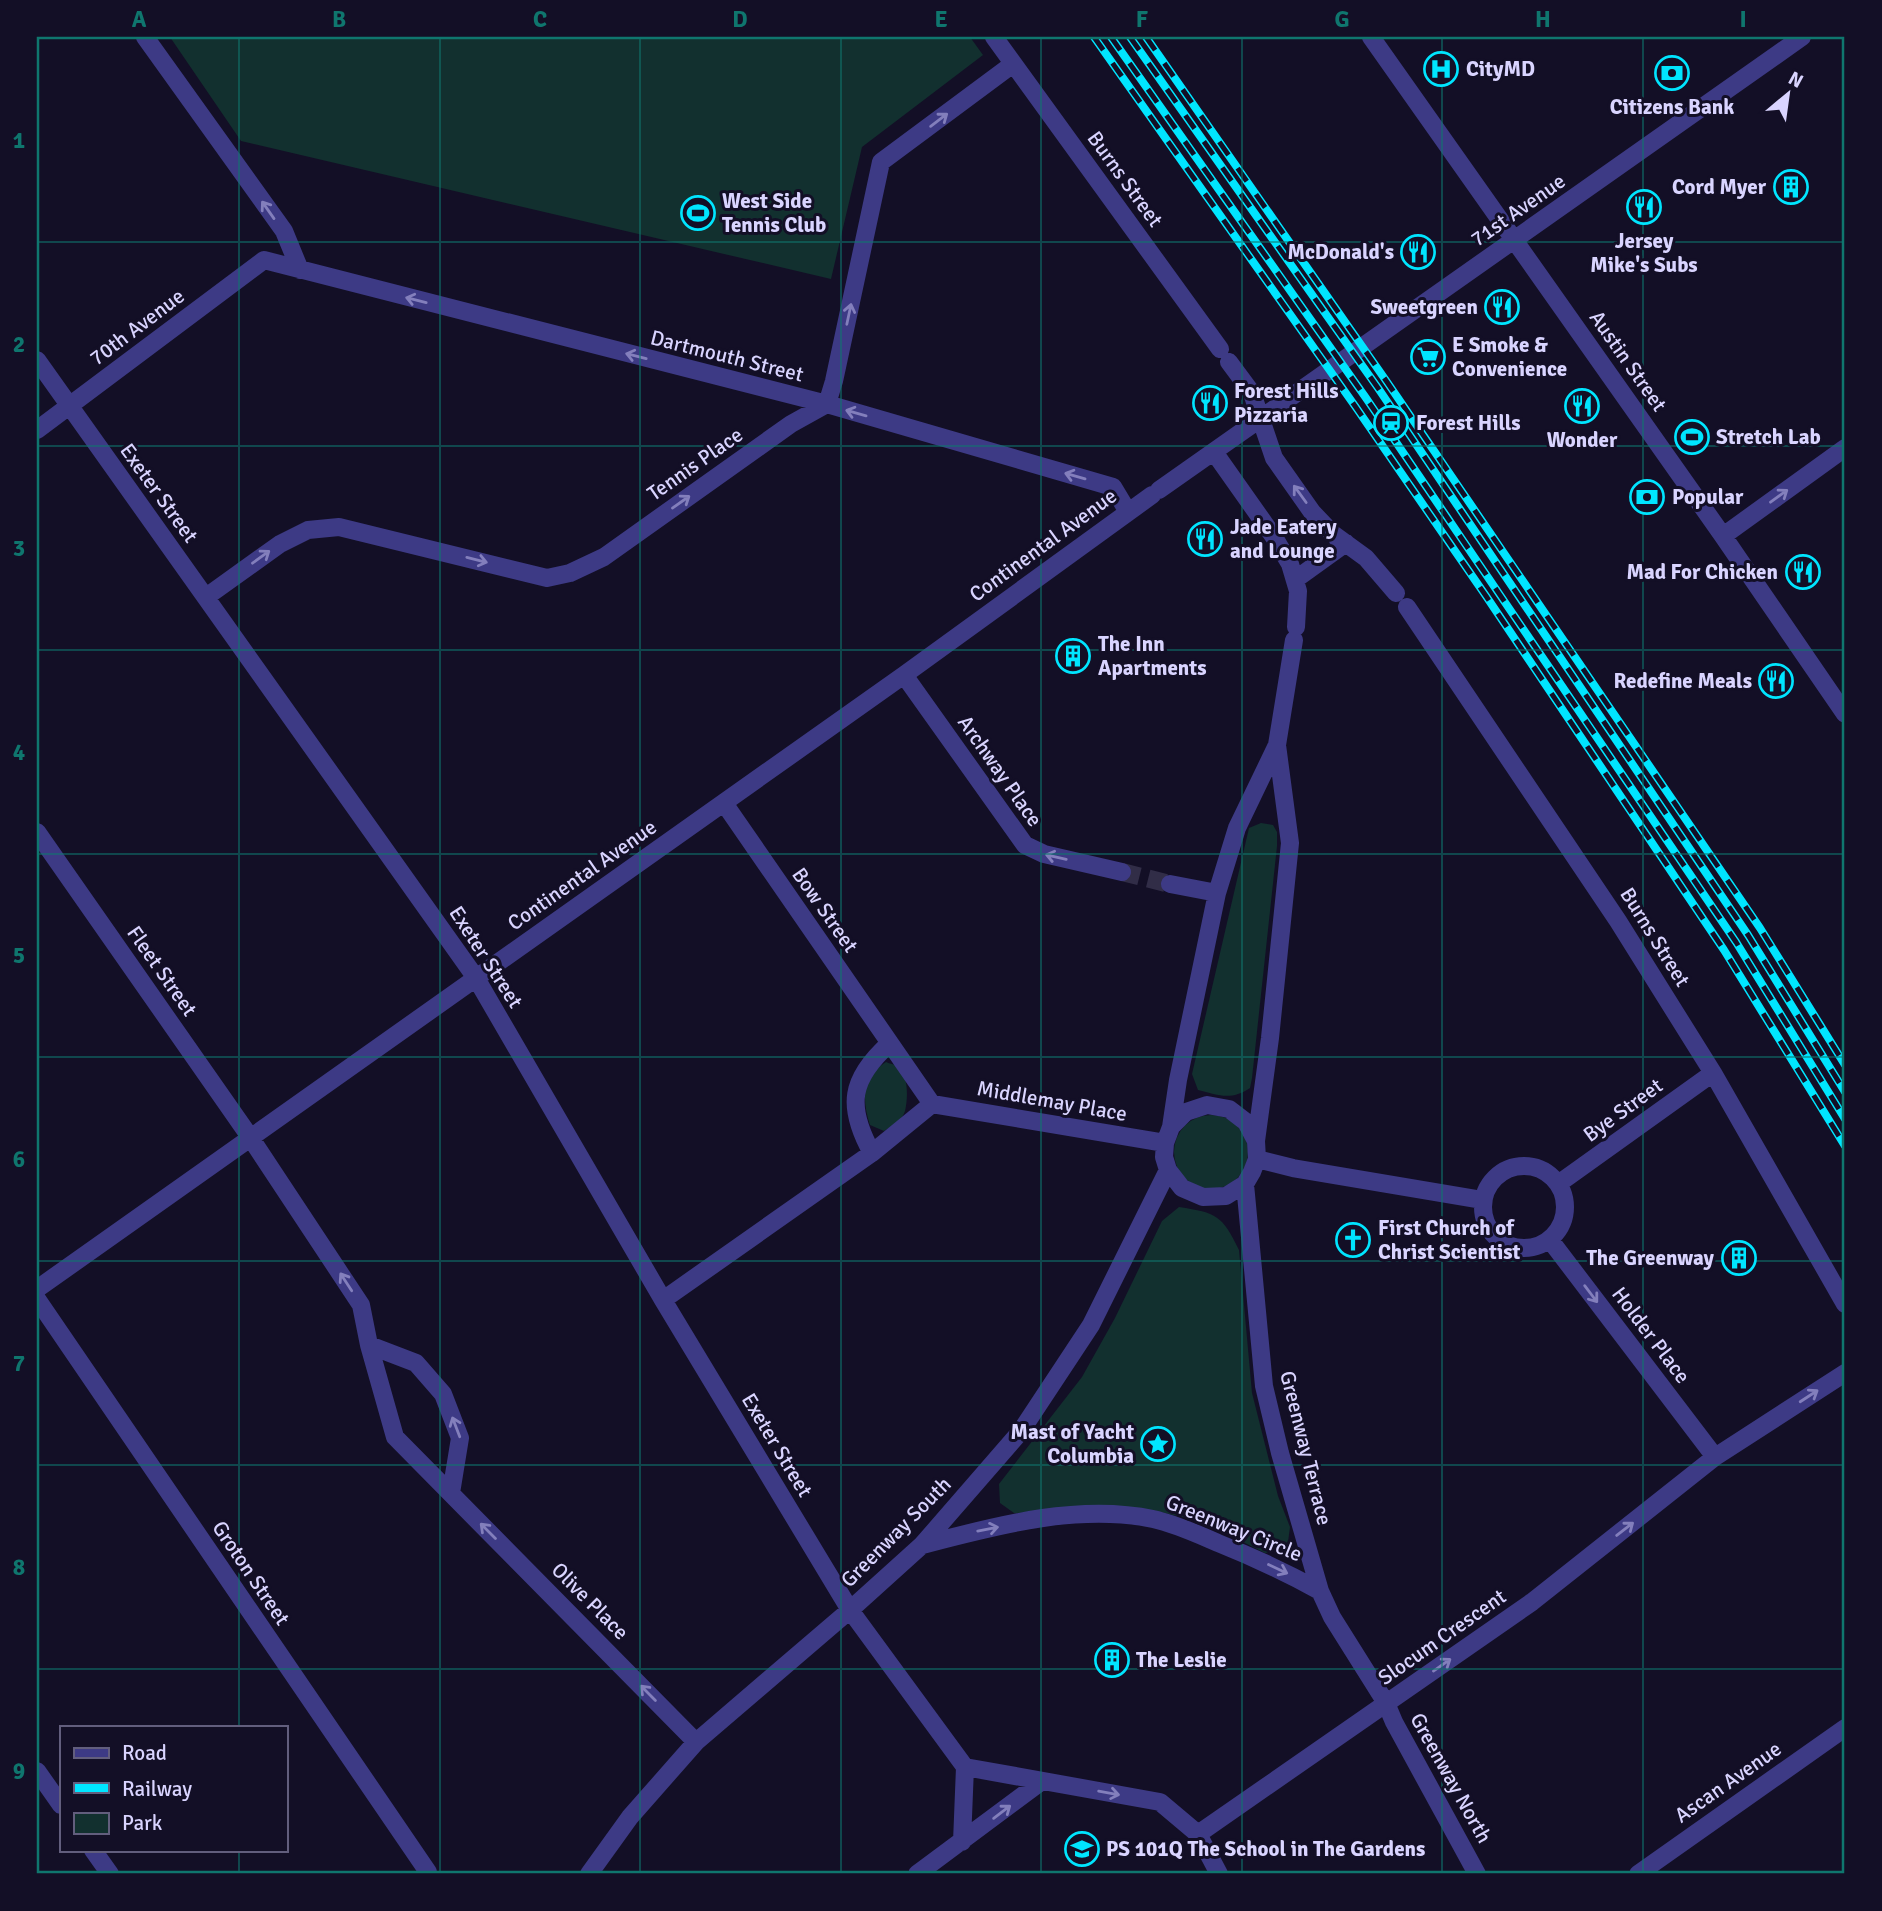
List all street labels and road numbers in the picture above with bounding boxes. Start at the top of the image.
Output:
street label: Burns Street [1082,126,1168,232]
street label: 71st Avenue [1466,168,1570,252]
street label: 70th Avenue [85,283,189,371]
street label: Austin Street [1584,306,1672,416]
street label: Dartmouth Street [648,324,806,388]
street label: Tennis Place [642,422,748,506]
street label: Exeter Street [114,438,204,548]
street label: Continental Avenue [964,483,1122,607]
street label: Archway Place [952,710,1048,832]
street label: Continental Avenue [502,814,662,936]
street label: Bow Street [786,862,864,958]
street label: Burns Street [1614,883,1696,991]
street label: Exeter Street [443,901,529,1013]
street label: Fleet Street [121,921,203,1021]
street label: Bye Street [1578,1072,1668,1148]
street label: Middlemay Place [975,1075,1129,1127]
street label: Holder Place [1606,1282,1696,1388]
street label: Greenway Terrace [1274,1368,1338,1528]
street label: Exeter Street [736,1388,818,1502]
street label: Greenway South [835,1471,957,1593]
street label: Greenway Circle [1162,1489,1306,1567]
street label: Groton Street [207,1516,295,1630]
street label: Olive Place [546,1557,634,1645]
street label: Slocum Crescent [1373,1583,1511,1691]
street label: Greenway North [1405,1708,1497,1848]
street label: Ascan Avenue [1670,1736,1786,1828]

